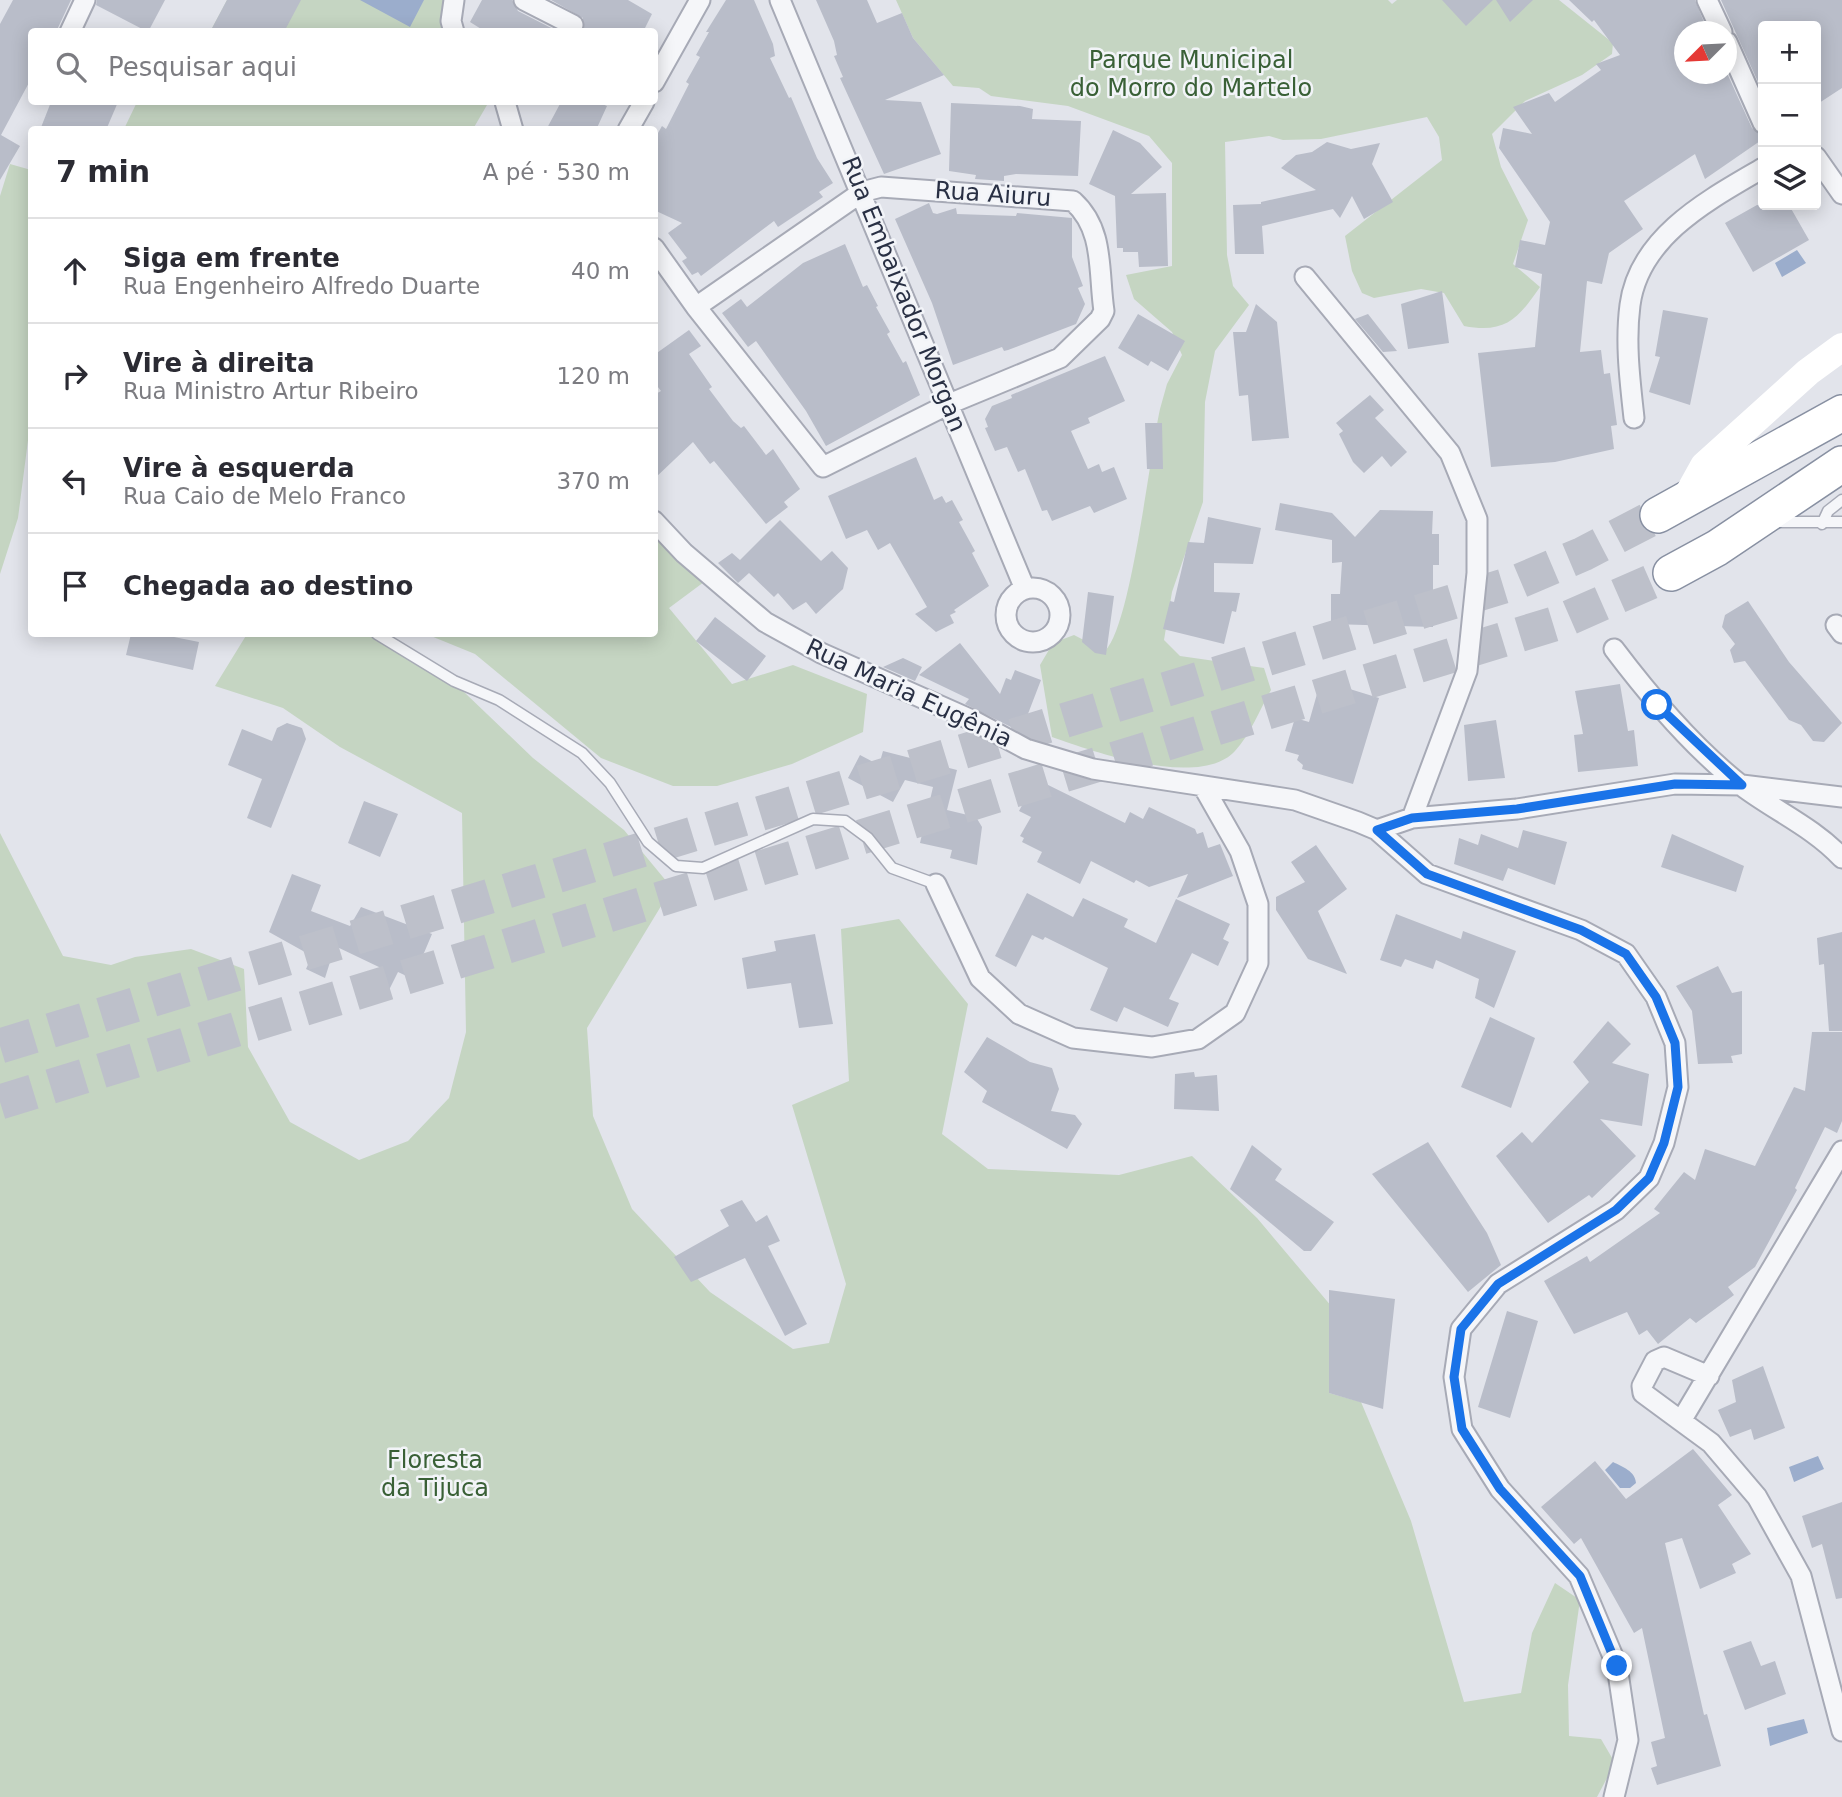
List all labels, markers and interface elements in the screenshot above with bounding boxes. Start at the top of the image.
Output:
north arrow [1674,21,1737,84]
map controls [1758,21,1821,210]
button: + [1758,21,1821,84]
search box [28,28,658,105]
park label: Parque Municipal do Morro do Martelo [1070,46,1312,102]
icon: search [52,48,90,86]
text: Pesquisar aqui [108,52,297,82]
button: − [1758,84,1821,147]
button: layers [1758,147,1821,210]
street label: Rua Embaixador Morgan [836,152,972,436]
text: 7 min [56,154,150,189]
text: A pé · 530 m [483,159,630,185]
street label: Rua Aiuru [934,176,1052,212]
text: Siga em frente [123,243,340,273]
icon: ahead [56,252,94,290]
text: 40 m [571,258,630,284]
text: Rua Engenheiro Alfredo Duarte [123,273,480,299]
text: Vire à direita [123,348,315,378]
icon: right [56,357,94,395]
text: 120 m [556,363,630,389]
text: Rua Ministro Artur Ribeiro [123,378,419,404]
text: Vire à esquerda [123,453,355,483]
icon: left [56,462,94,500]
text: 370 m [556,468,630,494]
text: Rua Caio de Melo Franco [123,483,406,509]
icon: arrive [56,567,94,605]
text: Chegada ao destino [123,571,413,601]
street label: Rua Maria Eugênia [801,633,1017,753]
route start [1641,689,1672,720]
park label: Floresta da Tijuca [381,1446,489,1502]
route end [1601,1650,1632,1681]

